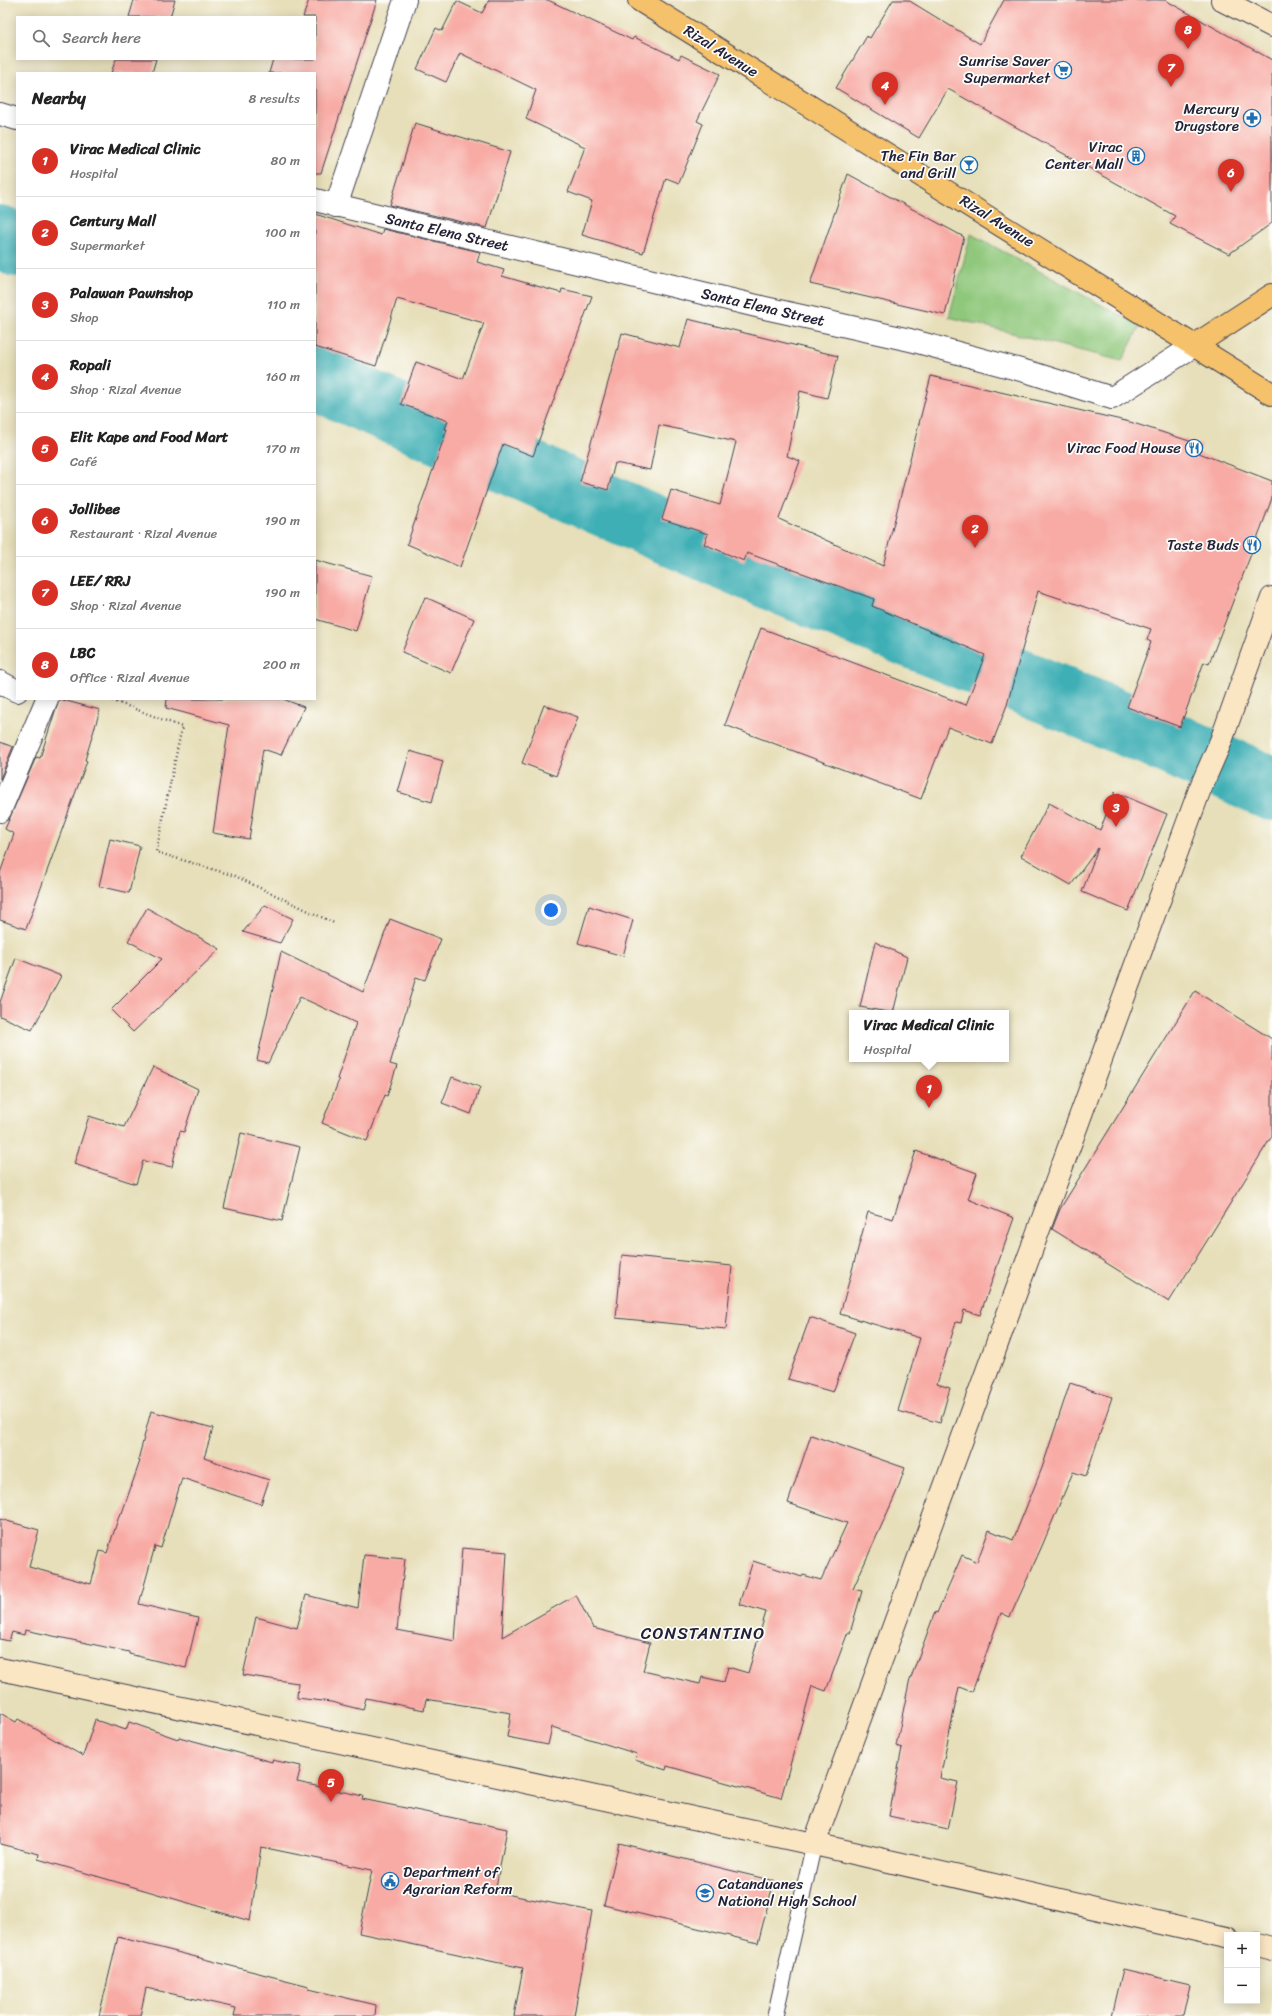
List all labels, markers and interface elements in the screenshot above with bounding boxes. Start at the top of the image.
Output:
search box [16,16,316,60]
pin: 8 [1175,16,1201,49]
street label: Rizal Avenue [679,18,764,84]
text: Search here [62,25,141,51]
icon: search [30,27,52,49]
place label: Sunrise Saver Supermarket [959,48,1051,91]
pin: 7 [1158,54,1184,87]
supermarket icon: Sunrise Saver Supermarket [1053,60,1073,80]
pin: 4 [872,72,898,105]
text: Nearby [32,83,86,113]
text: 8 results [248,87,300,110]
place label: Mercury Drugstore [1175,96,1239,139]
pharmacy icon: Mercury Drugstore [1242,108,1262,128]
place label: Virac Center Mall [1045,134,1124,177]
text: Virac Medical Clinic [70,136,201,162]
place label: The Fin Bar and Grill [881,143,957,186]
building icon: Virac Center Mall [1126,146,1146,166]
text: 1 [42,149,48,172]
text: 80 m [271,149,300,172]
bar icon: The Fin Bar and Grill [959,155,979,175]
pin: 6 [1218,159,1244,192]
text: Hospital [70,162,118,185]
street label: Rizal Avenue [955,188,1040,254]
street label: Santa Elena Street [383,205,512,259]
text: Century Mall [70,208,156,234]
text: 2 [41,221,49,244]
text: 100 m [265,221,300,244]
text: Supermarket [70,234,145,257]
text: Palawan Pawnshop [70,280,193,306]
street label: Santa Elena Street [699,280,828,334]
text: 3 [41,293,49,316]
text: 110 m [267,293,300,316]
text: Shop [70,306,98,329]
text: Ropali [70,352,111,378]
text: 4 [41,365,49,388]
text: 160 m [265,365,300,388]
text: Shop · Rizal Avenue [70,378,181,401]
text: Elit Kape and Food Mart [70,424,228,450]
place label: Virac Food House [1067,435,1181,461]
text: 5 [41,437,49,460]
text: 170 m [265,437,300,460]
restaurant icon: Virac Food House [1184,438,1204,458]
text: Café [70,450,97,473]
text: Jollibee [70,496,120,522]
text: 6 [41,509,49,532]
text: 190 m [265,509,300,532]
pin: 2 [962,515,988,548]
text: Restaurant · Rizal Avenue [70,522,217,545]
place label: Taste Buds [1167,532,1239,558]
restaurant icon: Taste Buds [1242,535,1262,555]
text: LEE/ RRJ [70,568,130,594]
text: 7 [41,581,49,604]
text: 190 m [265,581,300,604]
text: Shop · Rizal Avenue [70,594,181,617]
text: LBC [70,640,96,666]
text: 8 [41,653,49,676]
text: 200 m [263,653,300,676]
text: Office · Rizal Avenue [70,666,190,689]
pin: 3 [1103,794,1129,827]
your location [541,900,561,920]
popup [849,1010,1009,1062]
text: Virac Medical Clinic [864,1012,994,1038]
text: Hospital [864,1038,911,1061]
pin: 1 [916,1075,942,1108]
district label: CONSTANTINO [641,1618,765,1648]
pin: 5 [318,1769,344,1802]
place label: Department of Agrarian Reform [402,1859,513,1902]
public building icon: Department of Agrarian Reform [380,1871,400,1891]
place label: Catanduanes National High School [718,1871,857,1914]
school or university icon: Catanduanes National High School [695,1883,715,1903]
map controls [1224,1932,1260,2004]
button: + [1224,1932,1260,1968]
button: − [1224,1968,1260,2004]

